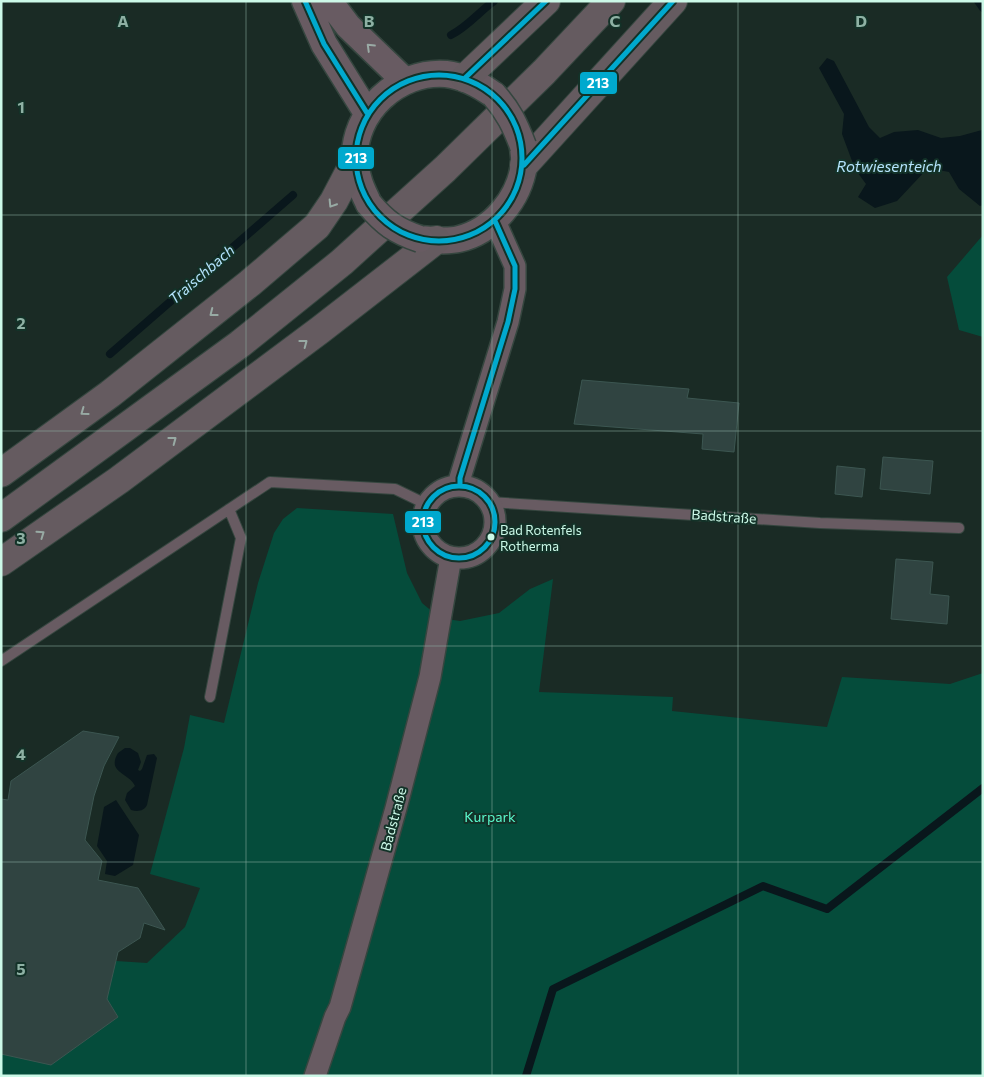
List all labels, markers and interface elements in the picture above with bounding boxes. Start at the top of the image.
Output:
text: A [117,11,129,30]
text: B [364,11,375,30]
text: C [610,11,621,30]
text: D [855,11,867,30]
one-way arrow [367,44,376,53]
line badge: 213 [579,71,618,95]
text: 213 [587,74,609,91]
text: 1 [17,97,25,116]
line badge: 213 [337,146,375,170]
text: 213 [345,149,367,166]
water label: Rotwiesenteich [836,157,942,175]
one-way arrow [329,198,338,208]
water label: Traischbach [164,240,238,308]
one-way arrow [210,307,219,315]
text: 2 [16,313,26,332]
one-way arrow [298,340,307,348]
one-way arrow [81,407,90,415]
one-way arrow [167,437,176,445]
street label: Badstraße [691,505,757,527]
line badge: 213 [404,510,442,534]
text: 213 [412,513,434,530]
place label: Bad Rotenfels Rotherma [500,522,582,554]
text: 3 [16,528,26,547]
one-way arrow [35,531,45,540]
marker: Bad Rotenfels Rotherma [486,532,496,542]
text: 4 [16,744,26,763]
street label: Badstraße [376,785,410,853]
park label: Kurpark [464,808,516,825]
text: 5 [16,959,26,978]

